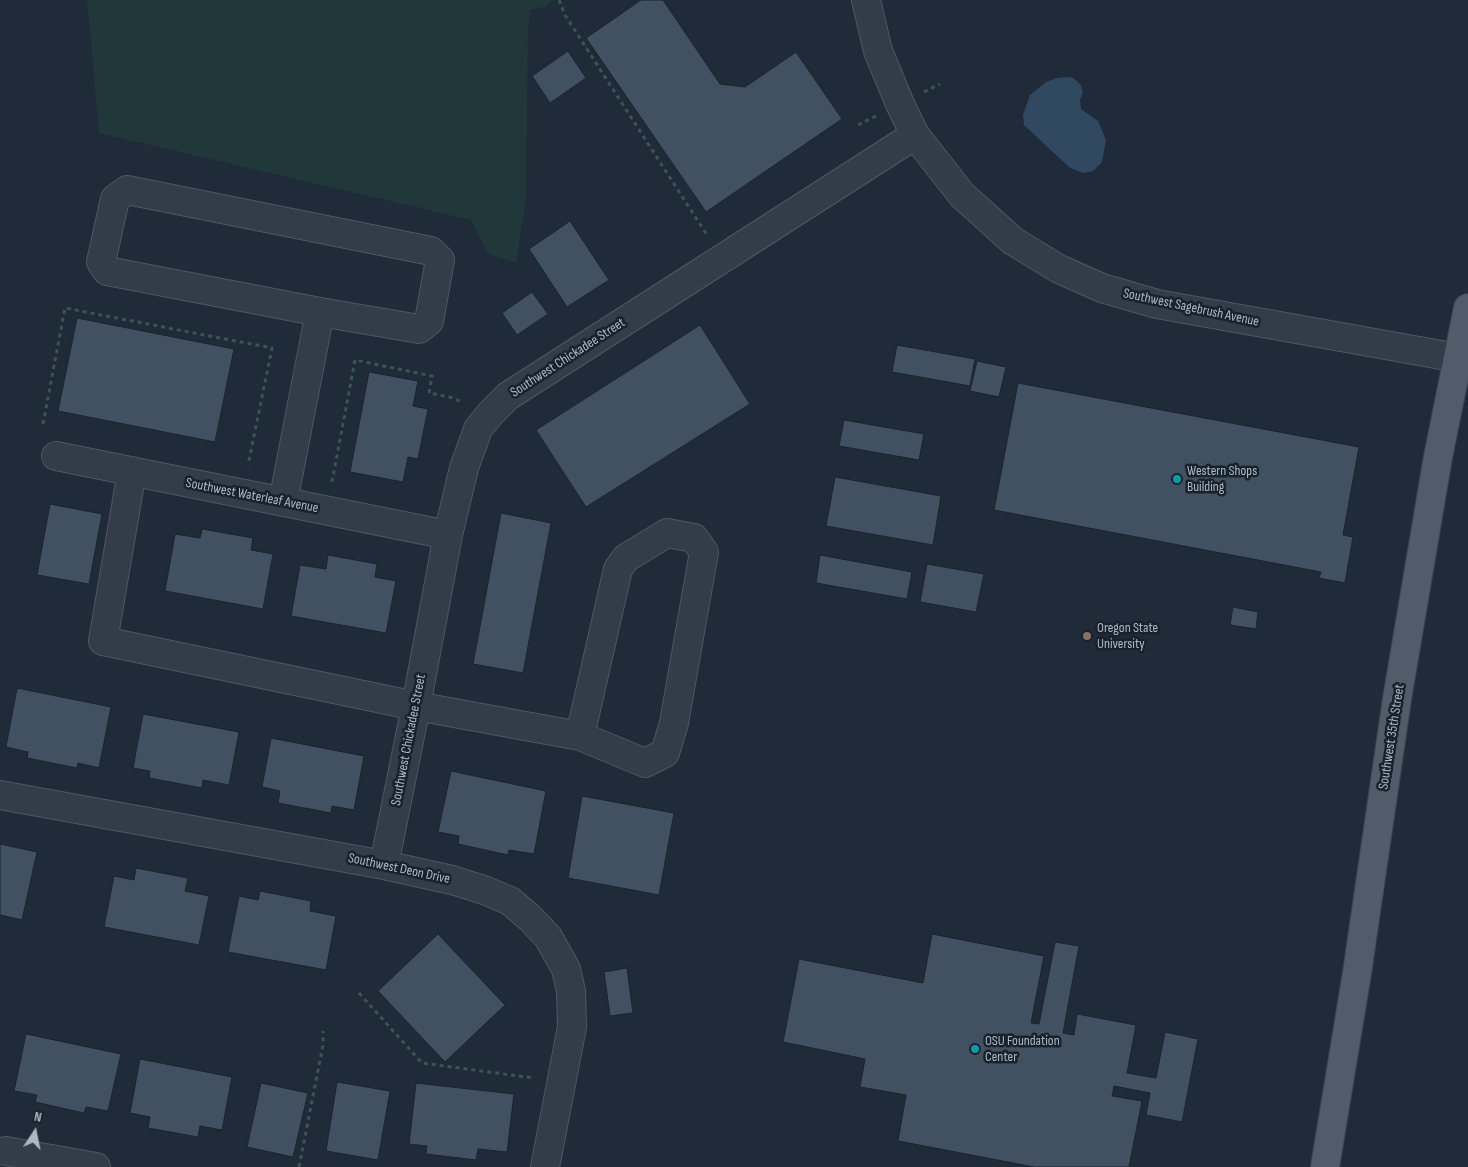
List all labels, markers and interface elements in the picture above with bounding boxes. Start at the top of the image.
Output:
street label: Southwest Sagebrush Avenue [1121,285,1261,331]
street label: Southwest Chickadee Street [507,315,629,401]
place label: Western Shops Building [1187,463,1257,496]
marker: Western Shops Building [1171,473,1183,485]
street label: Southwest Waterleaf Avenue [184,475,320,517]
place label: Oregon State University [1097,620,1158,652]
marker: Oregon State University [1081,630,1093,642]
street label: Southwest Chickadee Street [388,673,430,807]
street label: Southwest 35th Street [1375,683,1409,791]
street label: Southwest Deon Drive [346,850,452,888]
place label: OSU Foundation Center [985,1033,1060,1066]
marker: OSU Foundation Center [969,1043,981,1055]
north arrow [10,1107,60,1157]
text: N [33,1108,43,1126]

